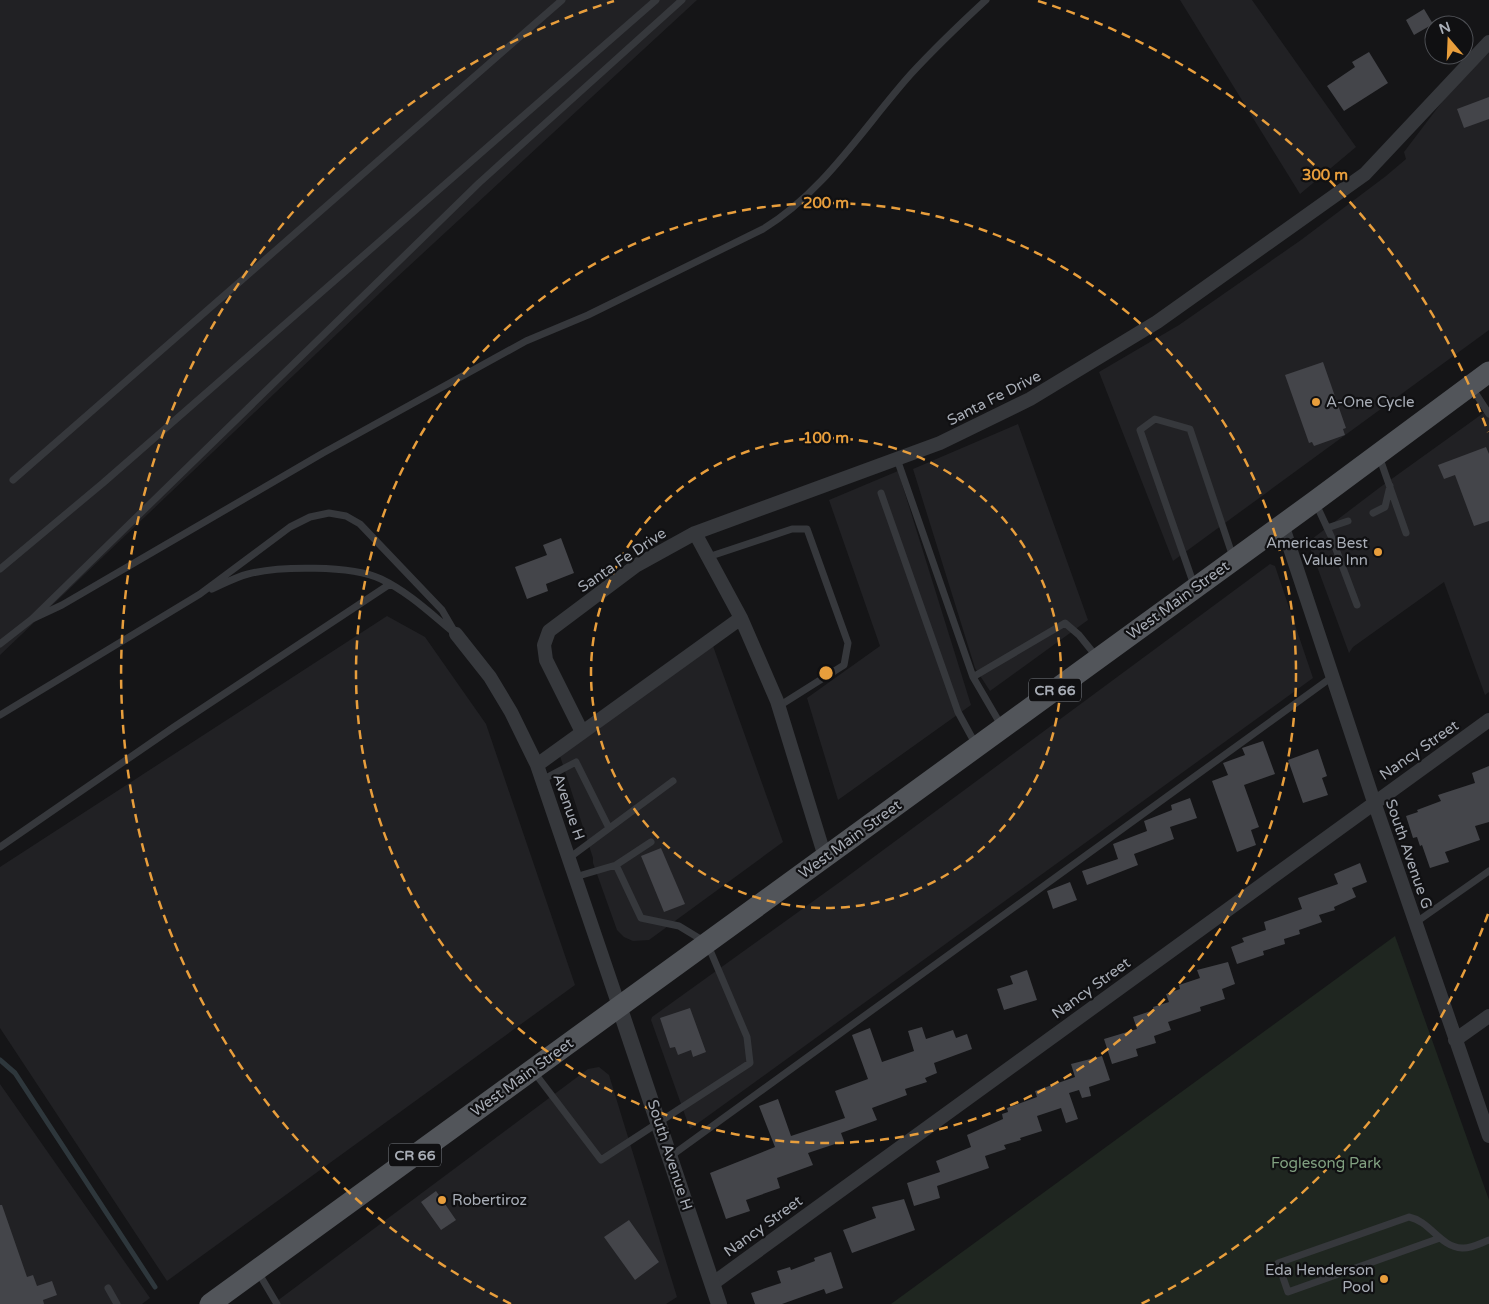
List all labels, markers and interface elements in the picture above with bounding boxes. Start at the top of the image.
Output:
north arrow [1424,15,1474,65]
text: N [1437,18,1453,38]
text: 300 m [1302,166,1348,184]
text: 200 m [803,194,849,212]
street label: Santa Fe Drive [944,367,1044,429]
place label: A-One Cycle [1326,393,1415,411]
marker: A-One Cycle [1310,396,1322,408]
text: 100 m [803,429,849,447]
street label: Santa Fe Drive [574,524,670,596]
place label: Americas Best Value Inn [1266,534,1368,569]
marker: Americas Best Value Inn [1372,546,1384,558]
street label: West Main Street [1123,557,1233,643]
centre of rings [817,664,835,682]
road number: CR 66 [1029,678,1081,702]
street label: Nancy Street [1376,716,1462,784]
street label: Avenue H [549,771,589,843]
street label: West Main Street [795,796,905,882]
street label: South Avenue G [1382,797,1436,911]
street label: Nancy Street [1048,953,1134,1022]
street label: West Main Street [467,1034,577,1120]
street label: South Avenue H [644,1097,696,1213]
road number: CR 66 [389,1144,441,1166]
park label: Foglesong Park [1271,1154,1381,1172]
place label: Robertiroz [452,1191,527,1209]
street label: Nancy Street [720,1191,806,1260]
marker: Robertiroz [436,1194,448,1206]
place label: Eda Henderson Pool [1265,1261,1374,1296]
marker: Eda Henderson Pool [1378,1273,1390,1285]

